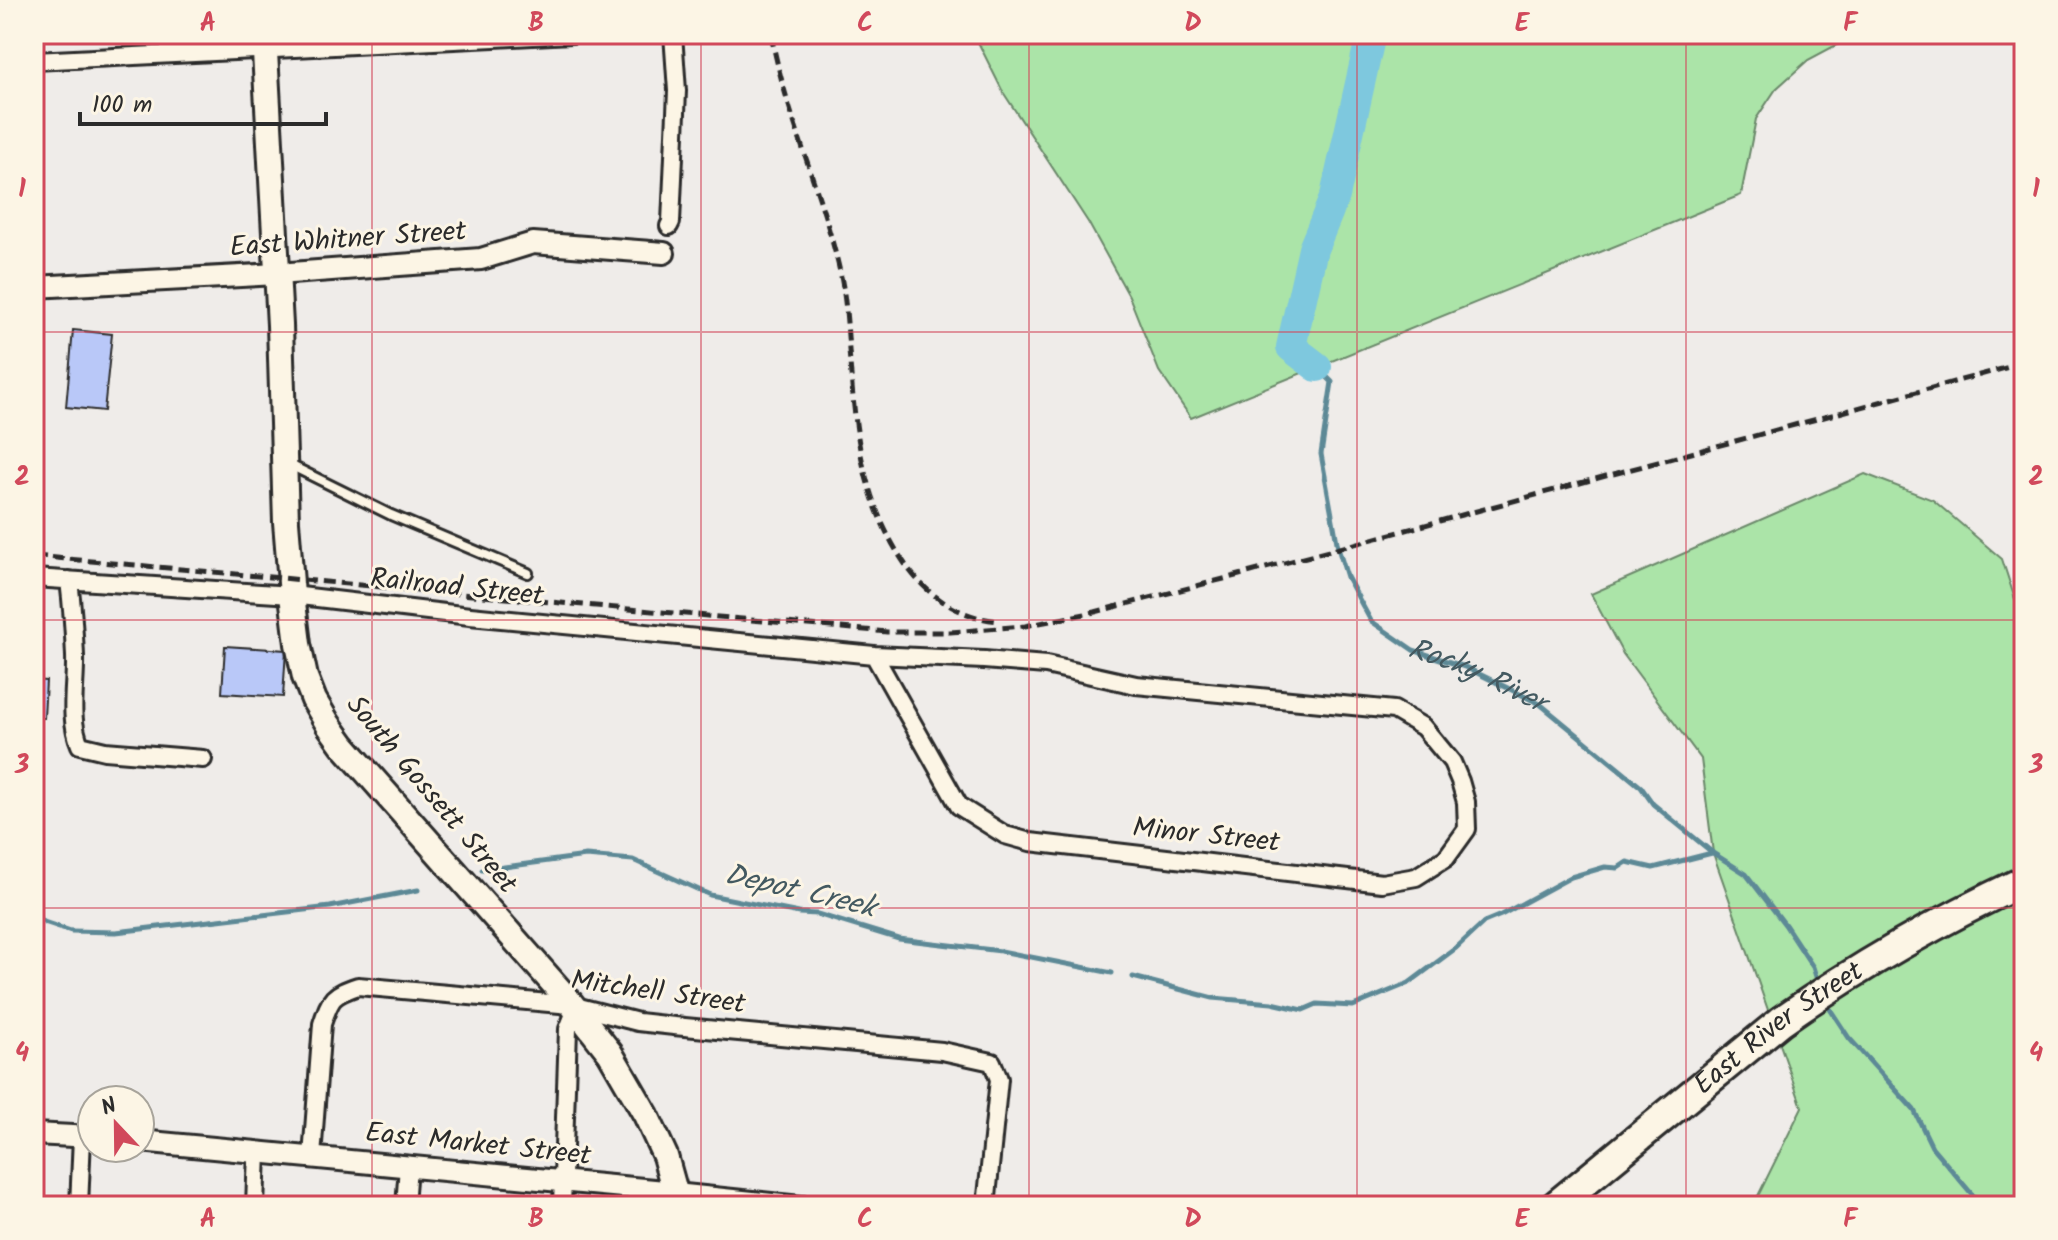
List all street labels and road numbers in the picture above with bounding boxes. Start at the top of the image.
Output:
street label: East Whitner Street [228,209,469,271]
street label: Railroad Street [368,557,547,620]
street label: South Gossett Street [334,685,529,905]
street label: Minor Street [1130,806,1283,866]
street label: East River Street [1684,949,1873,1106]
street label: Mitchell Street [568,958,749,1028]
street label: East Market Street [363,1111,594,1179]

